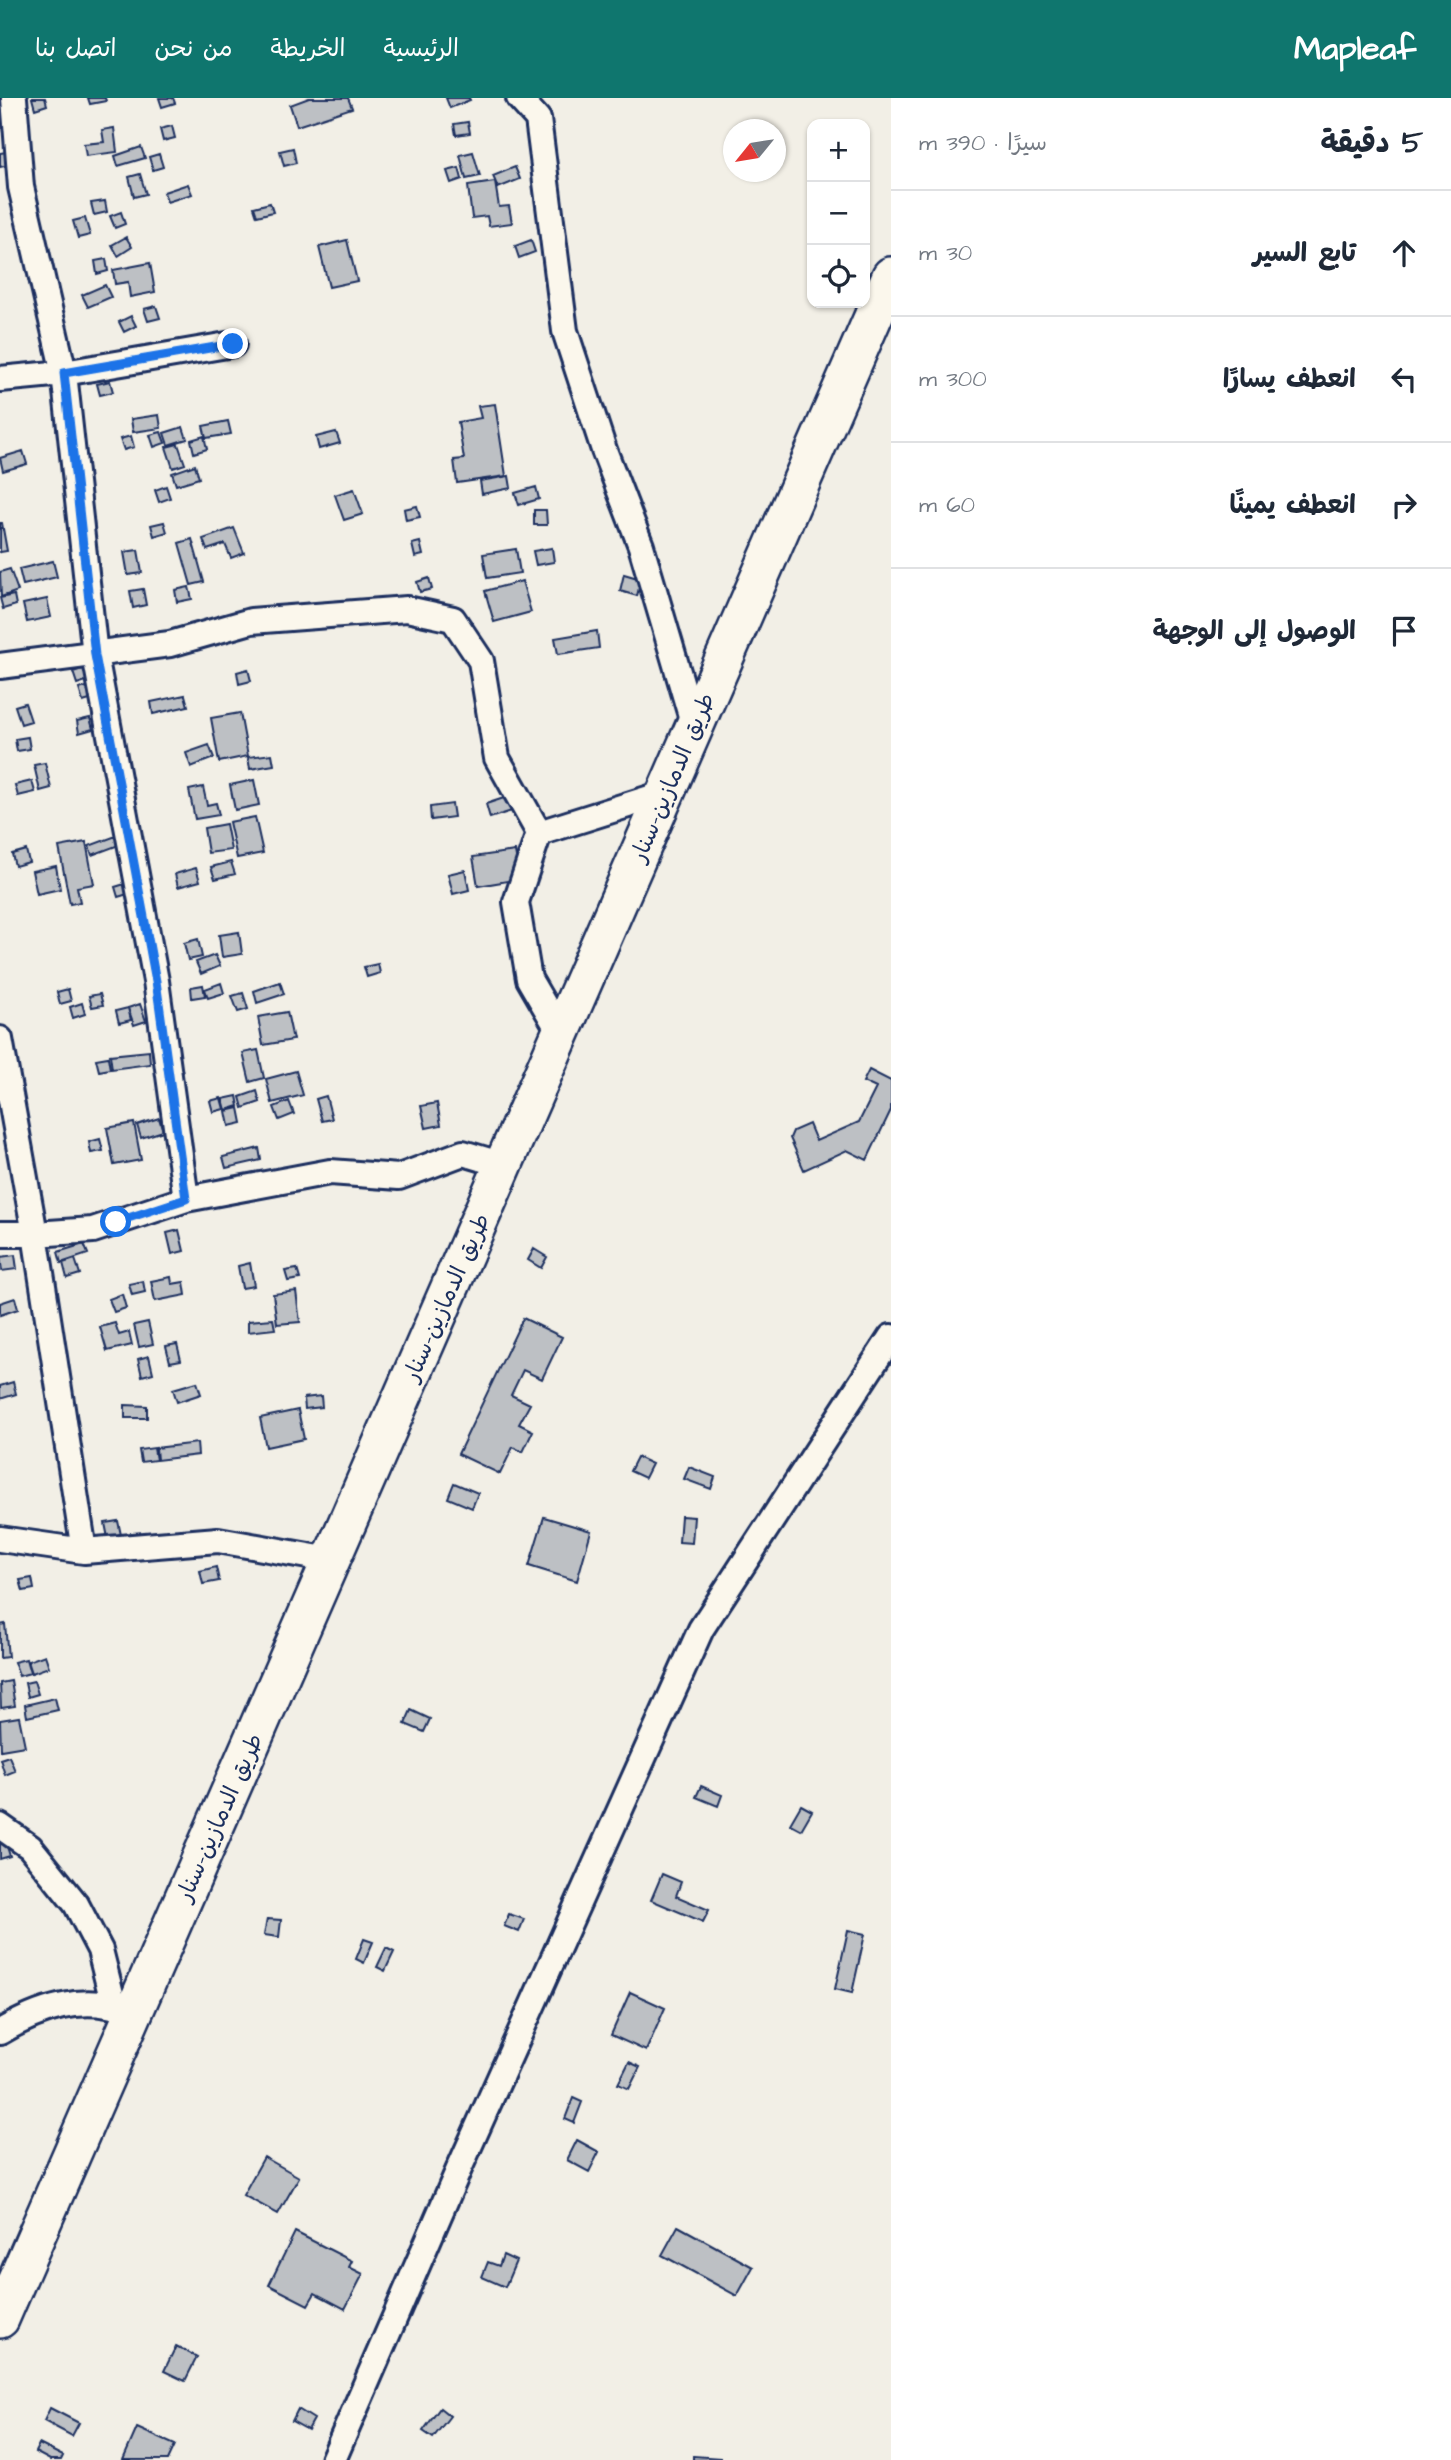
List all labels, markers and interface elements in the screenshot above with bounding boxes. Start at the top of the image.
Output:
text: Mapleaf [1294,26,1416,72]
text: اتصل بنا [35,32,116,66]
text: من نحن [154,32,233,66]
text: الخريطة [271,32,345,66]
text: الرئيسية [383,32,459,66]
north arrow [723,119,786,182]
map controls [807,119,870,308]
button: + [807,119,870,182]
text: 5 دقيقة [1321,122,1423,164]
text: سيرًا · 390 m [919,127,1047,159]
button: − [807,182,870,245]
icon: ahead [1385,234,1423,272]
text: تابع السير [1253,235,1356,271]
text: 30 m [919,237,972,269]
button: locate [807,245,870,308]
route end [217,328,248,359]
icon: left [1385,360,1423,398]
text: انعطف يسارًا [1223,361,1356,397]
text: 300 m [919,363,987,395]
icon: right [1385,486,1423,524]
text: انعطف يمينًا [1229,487,1356,523]
text: 60 m [919,489,975,521]
icon: arrive [1385,612,1423,650]
text: الوصول إلى الوجهة [1152,613,1356,649]
street label: طريق الدمازين-سنار [622,688,723,869]
route start [100,1206,131,1237]
street label: طريق الدمازين-سنار [395,1209,498,1388]
street label: طريق الدمازين-سنار [168,1729,271,1908]

